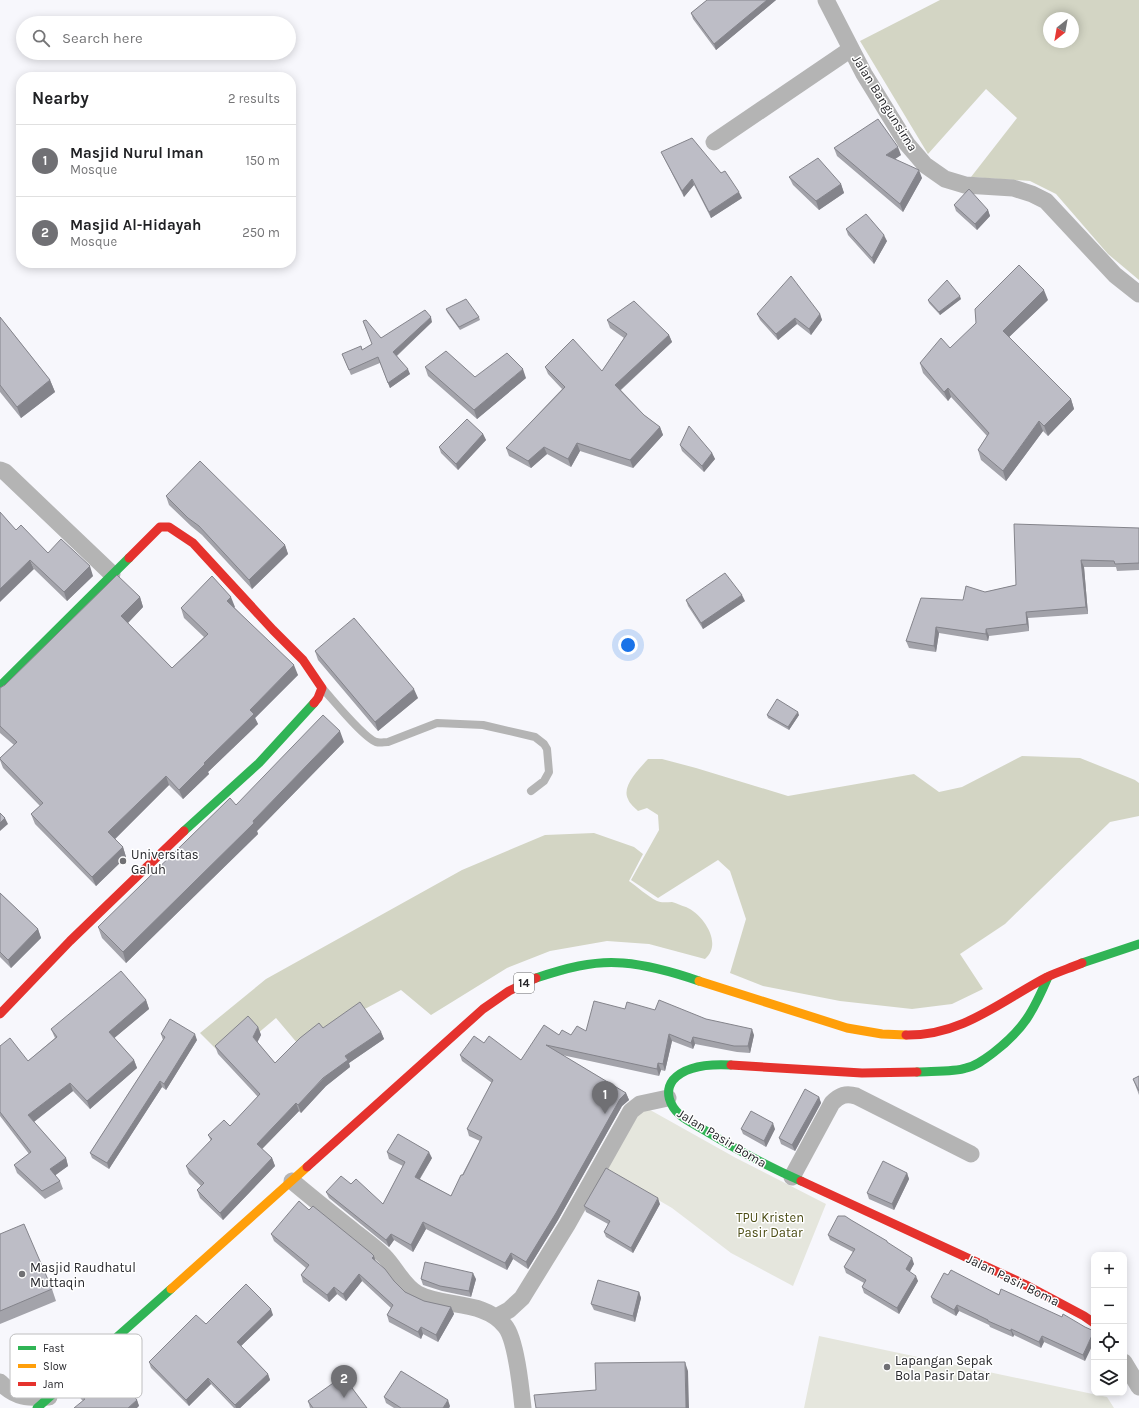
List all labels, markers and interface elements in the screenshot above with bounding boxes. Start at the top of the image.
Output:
north arrow [1043,12,1079,48]
search box [16,16,296,60]
icon: search [30,27,52,49]
text: Search here [62,29,143,47]
street label: Jalan Bangunsirna [849,52,921,154]
text: Nearby [32,88,89,108]
text: 2 results [228,91,280,106]
text: Masjid Nurul Iman [70,144,204,162]
text: 1 [43,153,47,168]
text: 150 m [245,153,280,168]
text: Mosque [70,162,117,177]
text: Masjid Al-Hidayah [70,216,201,234]
text: 2 [41,225,49,240]
text: 250 m [242,225,280,240]
text: Mosque [70,234,117,249]
your location [618,635,638,655]
place label: Universitas Galuh [131,847,199,877]
marker: Universitas Galuh [118,856,128,866]
road number: 14 [514,973,534,993]
pin: 1 [592,1081,618,1114]
street label: Jalan Pasir Boma [675,1105,769,1171]
park label: TPU Kristen Pasir Datar [736,1210,804,1240]
street label: Jalan Pasir Boma [964,1251,1062,1309]
map controls [1091,1252,1127,1396]
button: + [1091,1252,1127,1288]
place label: Masjid Raudhatul Muttaqin [30,1260,136,1291]
marker: Masjid Raudhatul Muttaqin [17,1269,27,1279]
button: − [1091,1288,1127,1324]
button: locate [1091,1324,1127,1360]
legend [10,1334,142,1398]
text: Fast [43,1342,64,1355]
place label: Lapangan Sepak Bola Pasir Datar [895,1353,993,1383]
text: Slow [43,1360,67,1373]
button: layers [1091,1360,1127,1396]
marker: Lapangan Sepak Bola Pasir Datar [882,1362,892,1372]
pin: 2 [331,1365,357,1398]
text: Jam [43,1378,64,1391]

